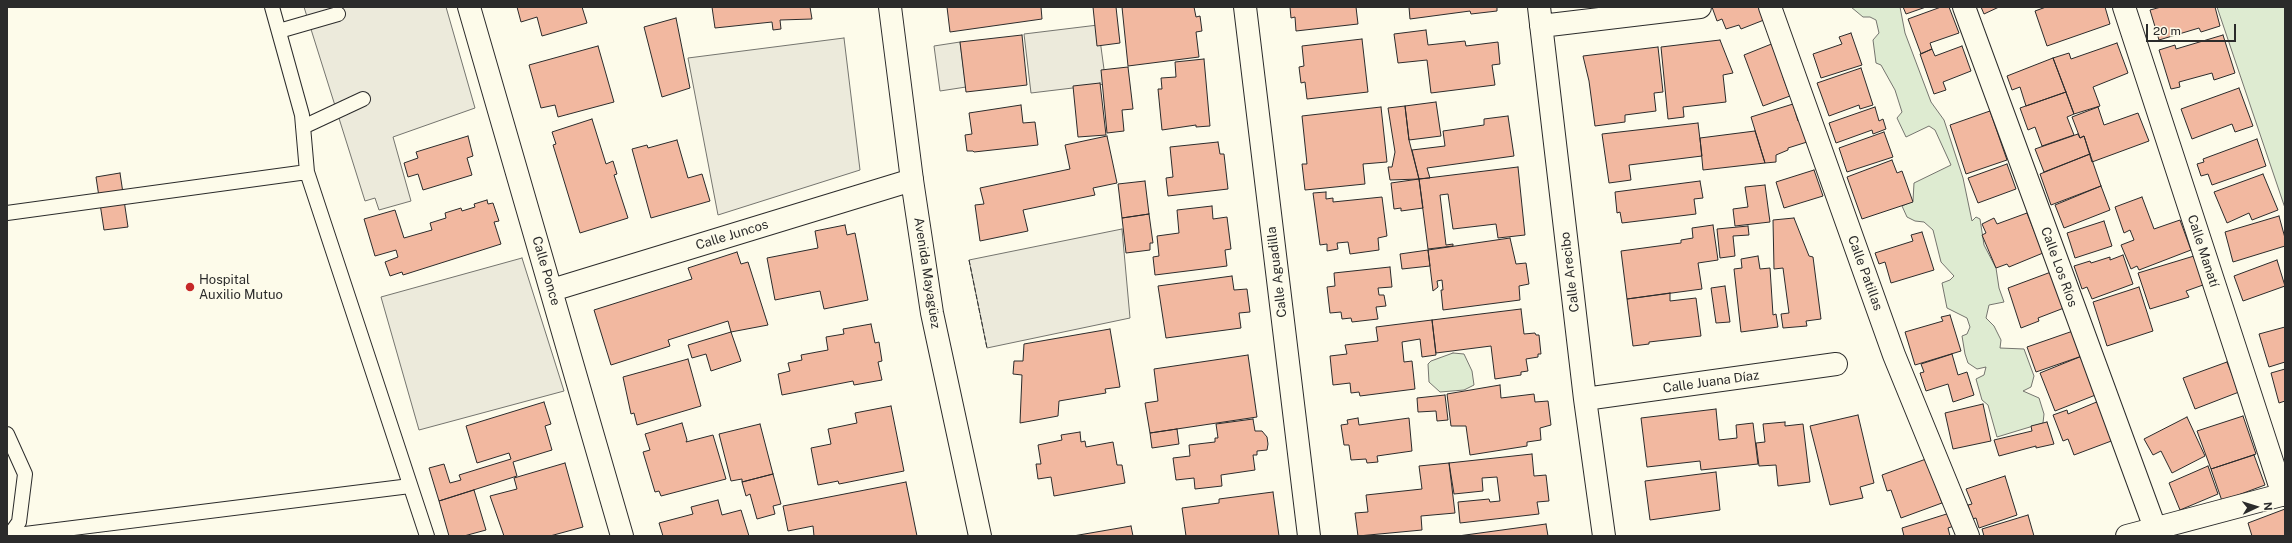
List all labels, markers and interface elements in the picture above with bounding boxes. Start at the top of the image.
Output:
scale bar [2148,16,2238,42]
text: 20 m [2153,24,2181,38]
street label: Calle Manatí [2184,213,2222,289]
street label: Avenida Mayagüez [911,216,943,330]
street label: Calle Juncos [694,217,770,253]
street label: Calle Los Ríos [2037,225,2081,309]
street label: Calle Aguadilla [1264,226,1290,318]
street label: Calle Arecibo [1557,231,1583,313]
street label: Calle Patillas [1844,233,1886,313]
street label: Calle Ponce [529,235,563,307]
place label: Hospital Auxilio Mutuo [199,272,283,303]
marker: Hospital Auxilio Mutuo [184,281,196,293]
street label: Calle Juana Díaz [1662,368,1760,396]
north arrow [2236,487,2276,527]
text: N [2262,501,2274,511]

